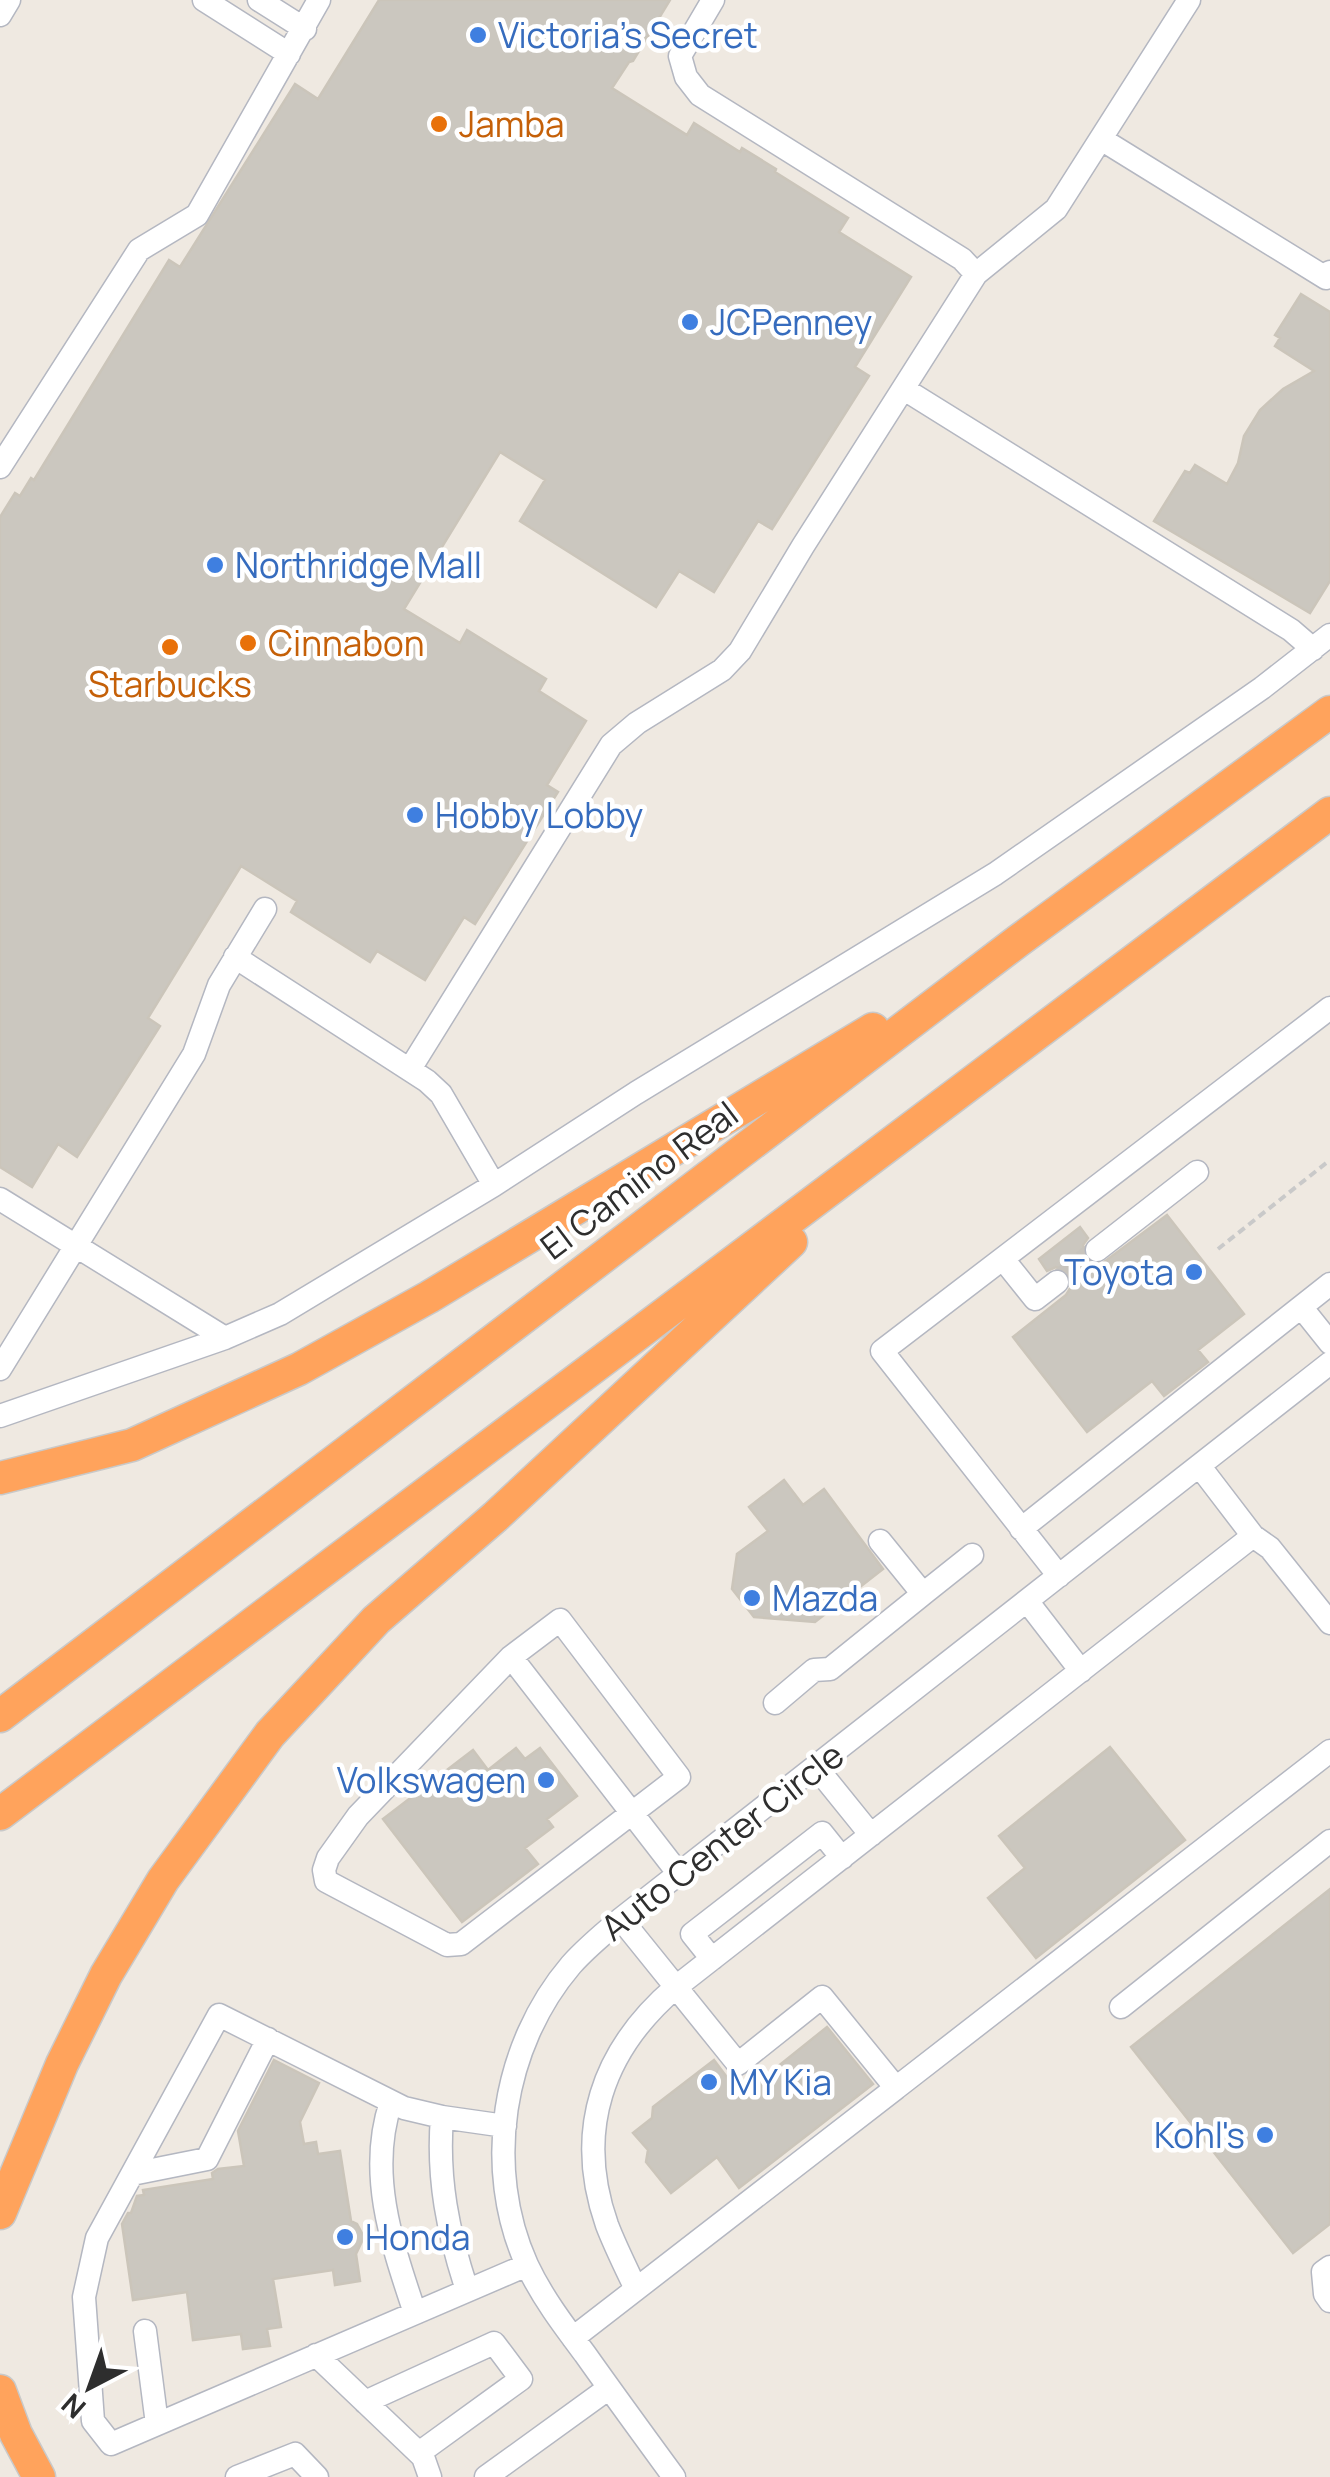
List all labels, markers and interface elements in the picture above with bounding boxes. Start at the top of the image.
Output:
place label: Victoria's Secret [498,11,758,59]
marker: Victoria's Secret [467,24,489,46]
place label: Jamba [459,100,565,148]
marker: Jamba [428,113,450,135]
place label: JCPenney [710,298,872,346]
marker: JCPenney [679,311,701,333]
place label: Northridge Mall [235,541,482,589]
marker: Northridge Mall [204,554,226,576]
place label: Cinnabon [268,619,424,667]
marker: Cinnabon [237,632,259,654]
marker: Starbucks [159,636,181,658]
place label: Starbucks [88,660,252,708]
place label: Hobby Lobby [435,791,643,839]
marker: Hobby Lobby [404,804,426,826]
street label: El Camino Real [530,1090,748,1270]
place label: Toyota [1064,1248,1174,1296]
marker: Toyota [1183,1261,1205,1283]
place label: Mazda [772,1574,878,1622]
marker: Mazda [741,1587,763,1609]
street label: Auto Center Circle [591,1731,853,1951]
place label: Volkswagen [337,1756,526,1804]
marker: Volkswagen [535,1769,557,1791]
place label: MY Kia [729,2058,832,2106]
marker: MY Kia [698,2071,720,2093]
place label: Kohl's [1154,2111,1245,2159]
marker: Kohl's [1254,2124,1276,2146]
place label: Honda [365,2213,471,2261]
marker: Honda [334,2226,356,2248]
north arrow [40,2337,140,2437]
text: N [53,2386,93,2428]

